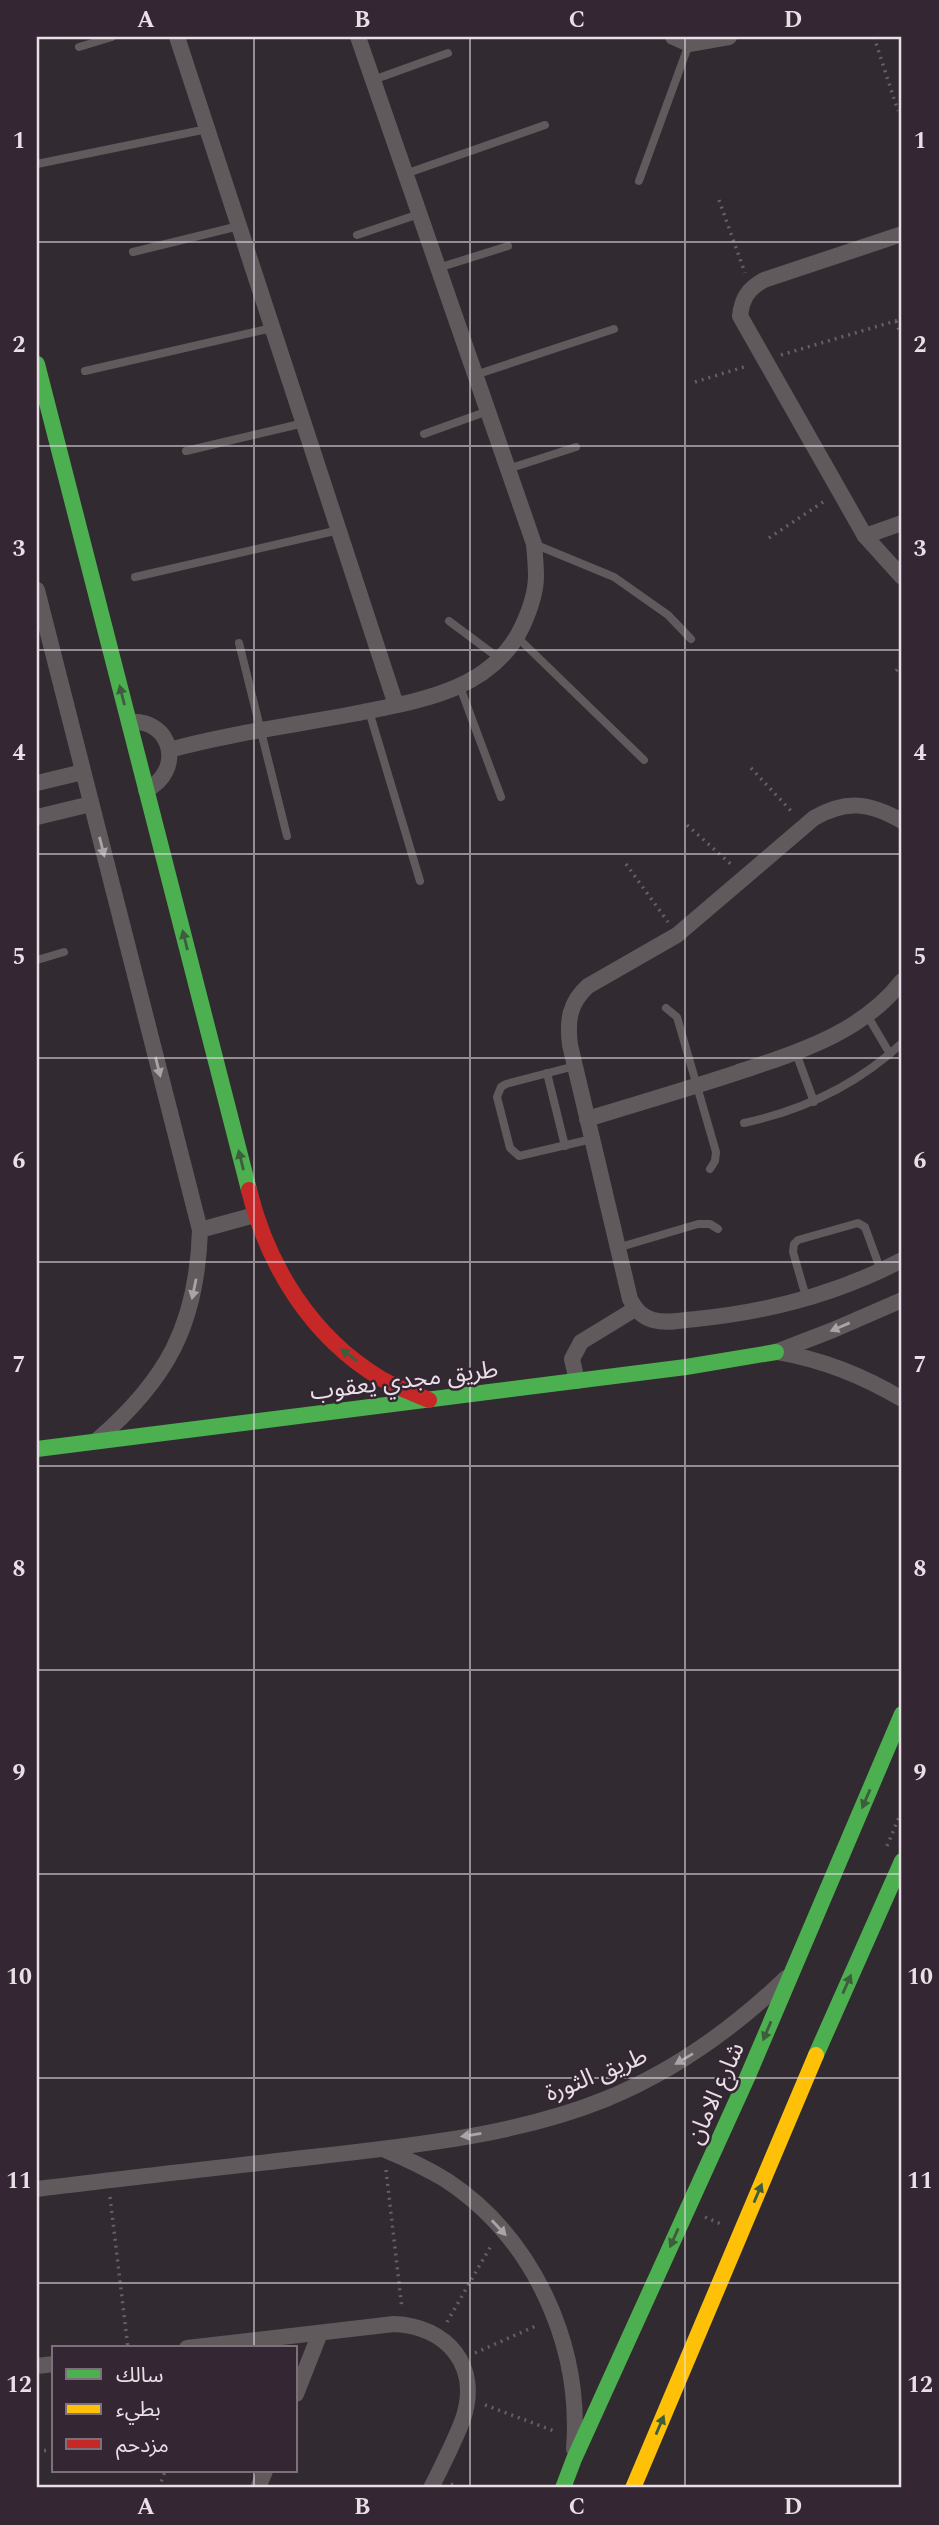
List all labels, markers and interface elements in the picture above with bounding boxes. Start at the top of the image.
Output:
text: A [137,3,155,38]
text: B [354,3,370,38]
text: C [569,3,585,38]
text: D [784,3,802,38]
text: 1 [13,124,25,159]
text: 1 [914,124,926,159]
text: 2 [13,328,26,363]
text: 2 [914,328,927,363]
text: 3 [13,532,26,567]
text: 3 [914,532,927,567]
one-way arrow [116,684,127,706]
text: 4 [13,736,26,771]
text: 4 [914,736,927,771]
one-way arrow [97,836,108,858]
one-way arrow [179,929,189,950]
text: 5 [13,940,25,975]
text: 5 [914,940,926,975]
one-way arrow [153,1056,164,1078]
text: 6 [13,1144,26,1179]
text: 6 [914,1144,927,1179]
one-way arrow [235,1149,246,1171]
one-way arrow [188,1278,199,1300]
one-way arrow [830,1321,850,1333]
one-way arrow [340,1347,358,1362]
text: 7 [13,1348,25,1383]
text: 7 [914,1348,926,1383]
street label: طريق مجدي يعقوب [308,1352,500,1410]
text: 8 [13,1552,25,1587]
text: 8 [914,1552,926,1587]
text: 9 [13,1756,26,1791]
text: 9 [914,1756,927,1791]
one-way arrow [860,1789,872,1809]
text: 10 [6,1960,32,1995]
text: 10 [907,1960,933,1995]
one-way arrow [841,1974,853,1994]
one-way arrow [762,2021,773,2042]
street label: شارع الامان [677,2037,754,2150]
street label: طريق الثورة [540,2038,653,2112]
one-way arrow [674,2053,693,2065]
one-way arrow [460,2130,482,2141]
text: 11 [6,2164,32,2199]
text: 11 [907,2164,933,2199]
one-way arrow [753,2183,764,2204]
one-way arrow [491,2219,507,2236]
one-way arrow [668,2228,680,2248]
legend [52,2346,298,2472]
text: سالك [116,2360,163,2392]
text: 12 [6,2368,32,2403]
text: 12 [907,2368,933,2403]
text: بطيء [116,2394,161,2426]
one-way arrow [655,2415,666,2436]
text: مزدحم [116,2430,169,2462]
text: A [137,2490,155,2525]
text: B [354,2490,370,2525]
text: C [569,2490,585,2525]
text: D [784,2490,802,2525]

